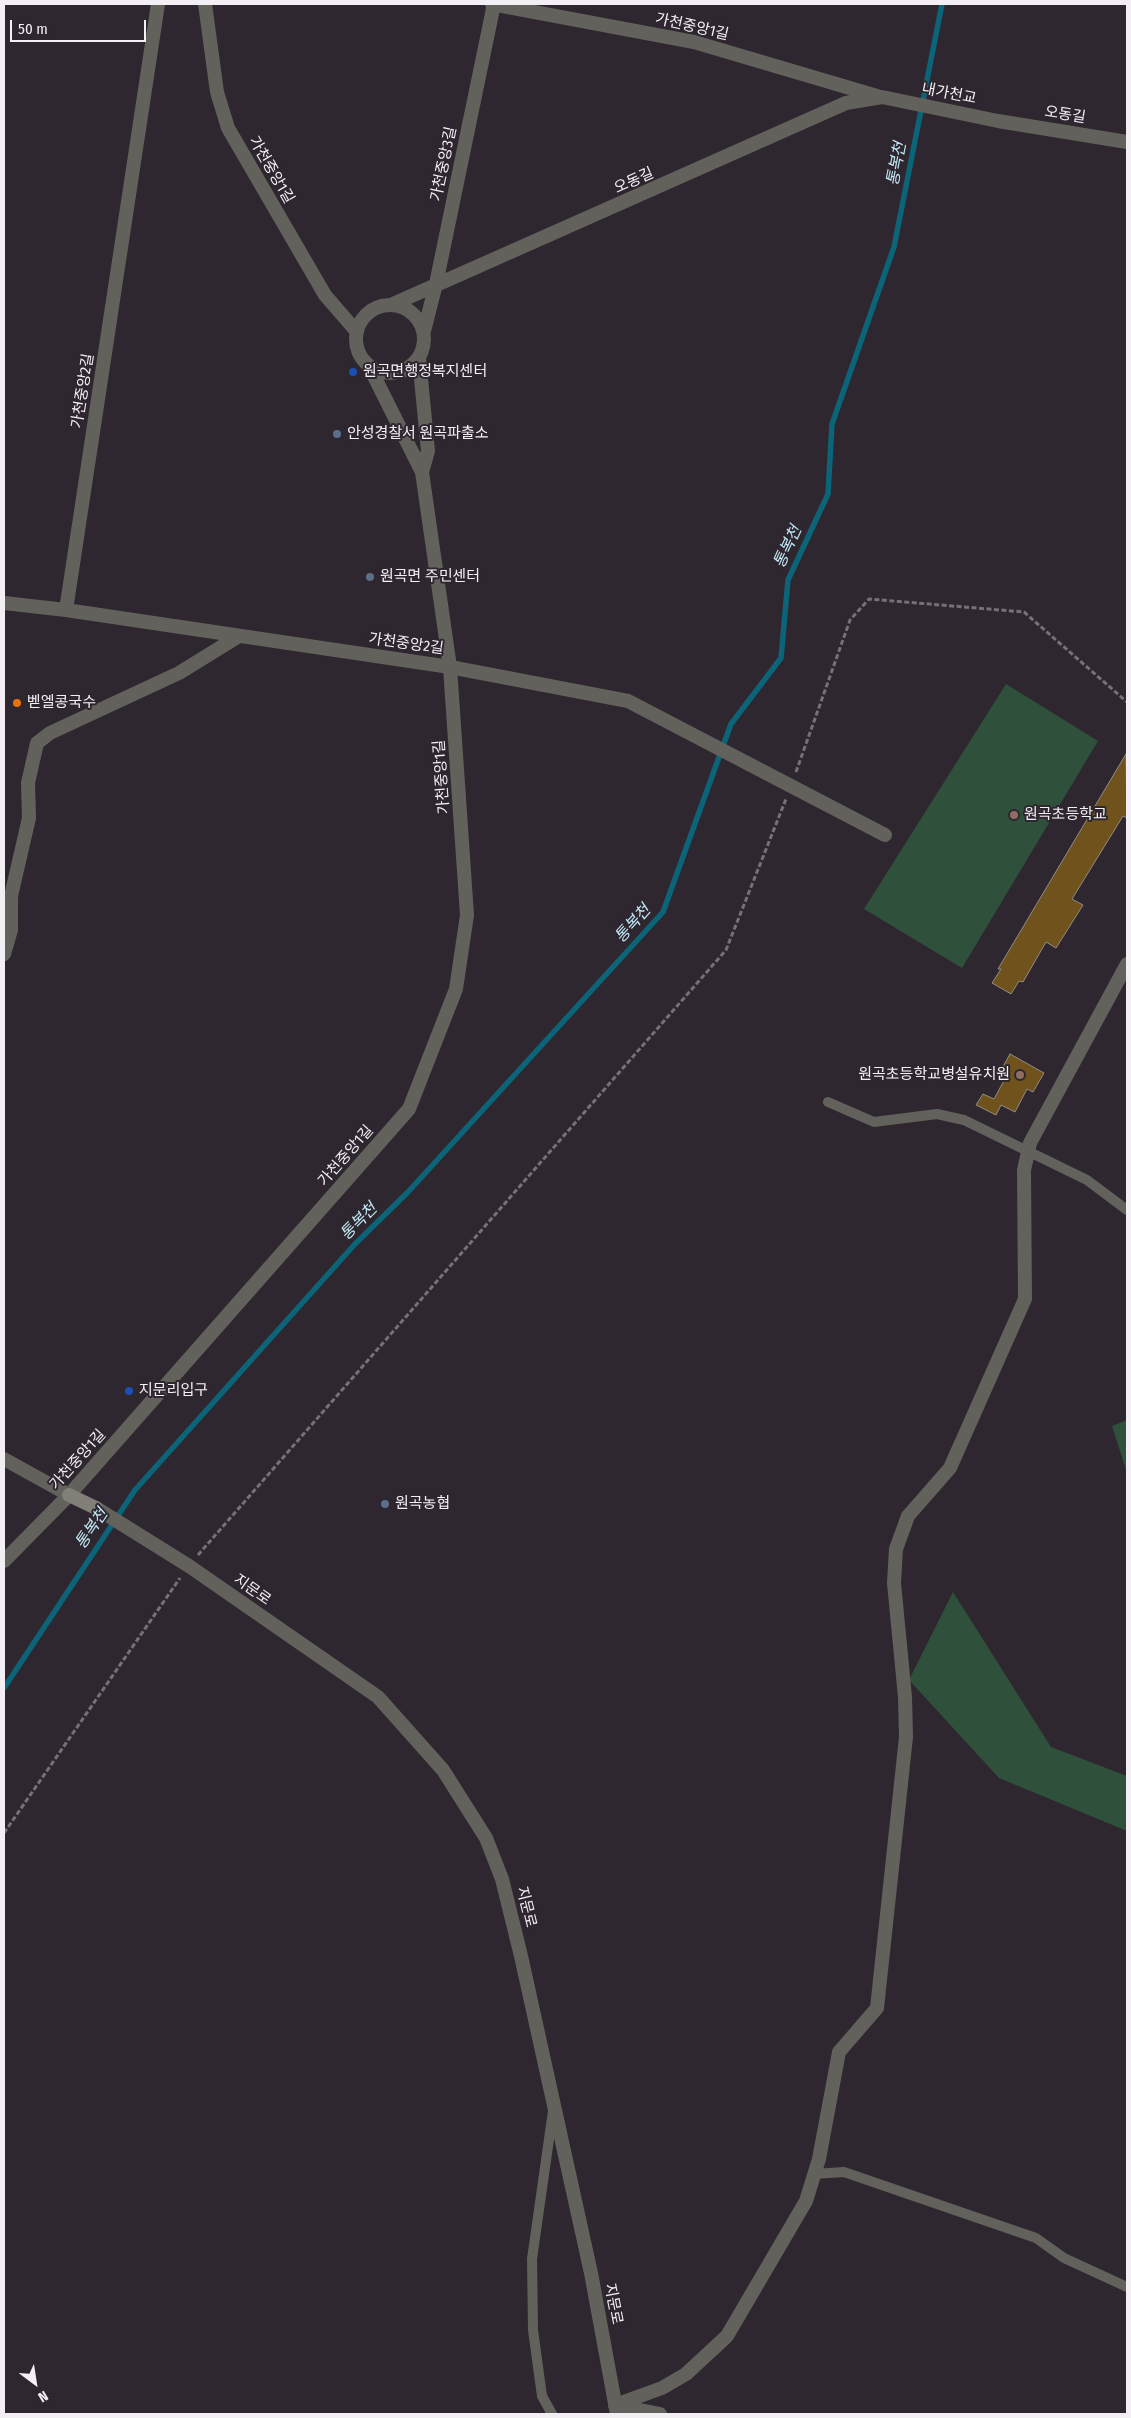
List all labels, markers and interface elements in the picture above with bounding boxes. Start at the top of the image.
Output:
scale bar [12,10,149,42]
street label: 가천중앙1길 [654,10,730,44]
text: 50 m [18,20,48,38]
street label: 내가천교 [920,80,978,108]
street label: 오동길 [1043,103,1087,127]
street label: 가천중앙3길 [427,125,461,203]
street label: 가천중앙1길 [244,133,298,207]
water label: 통복천 [883,140,911,188]
street label: 오동길 [611,164,657,198]
street label: 가천중앙2길 [68,352,98,430]
place label: 원곡면행정복지센터 [363,363,487,381]
marker: 원곡면행정복지센터 [347,366,359,378]
place label: 안성경찰서 원곡파출소 [347,425,489,443]
marker: 안성경찰서 원곡파출소 [331,428,343,440]
water label: 통복천 [770,523,806,571]
place label: 원곡면 주민센터 [380,568,480,586]
marker: 원곡면 주민센터 [364,571,376,583]
street label: 가천중앙2길 [367,630,445,658]
place label: 벧엘콩국수 [27,694,96,712]
marker: 벧엘콩국수 [11,697,23,709]
street label: 가천중앙1길 [430,739,454,815]
place label: 원곡초등학교 [1024,806,1107,824]
marker: 원곡초등학교 [1008,809,1020,821]
water label: 통복천 [611,901,655,947]
place label: 원곡초등학교병설유치원 [858,1066,1010,1084]
marker: 원곡초등학교병설유치원 [1014,1069,1026,1081]
street label: 가천중앙1길 [315,1122,377,1190]
water label: 통복천 [337,1200,381,1244]
place label: 지문리입구 [139,1382,208,1400]
marker: 지문리입구 [123,1385,135,1397]
street label: 가천중앙1길 [46,1426,110,1494]
place label: 원곡농협 [395,1495,450,1513]
marker: 원곡농협 [379,1498,391,1510]
water label: 통복천 [72,1505,112,1553]
street label: 지문로 [230,1571,274,1609]
street label: 지문로 [512,1885,540,1929]
street label: 지문로 [600,2282,626,2326]
north arrow [10,2358,60,2408]
text: N [35,2387,51,2406]

